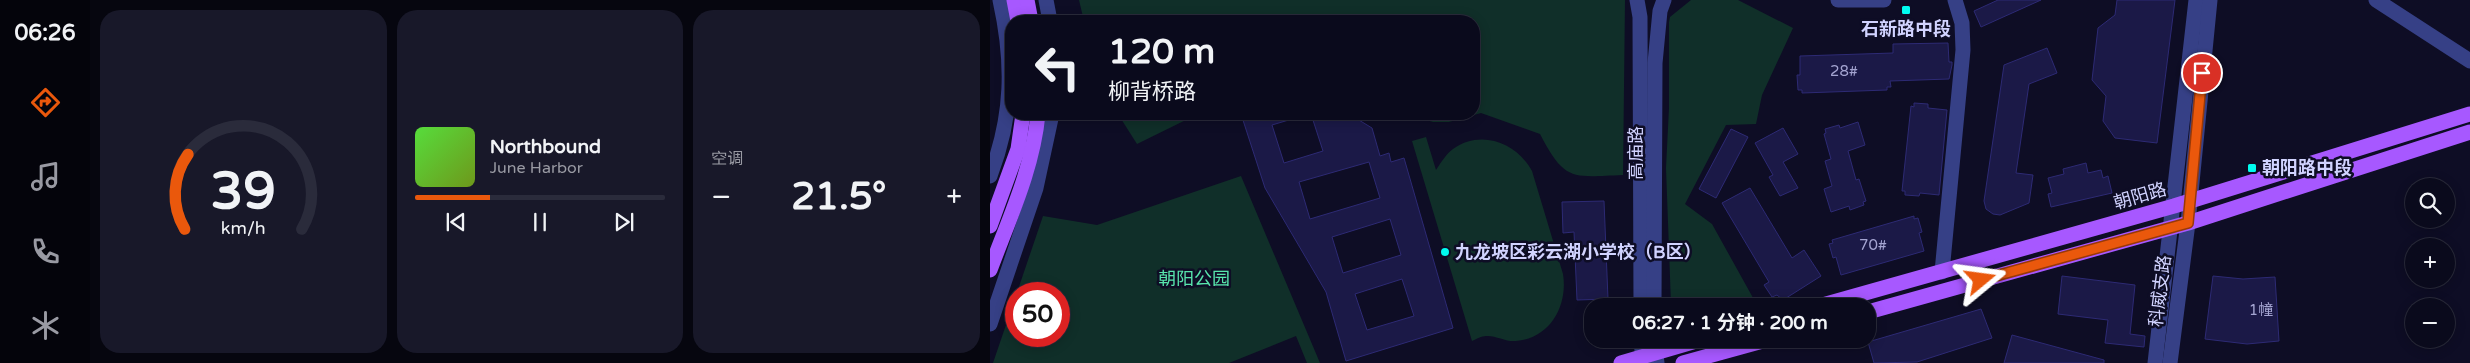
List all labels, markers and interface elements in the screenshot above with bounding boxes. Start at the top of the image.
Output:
marker: 石新路中段 [1900,4,1912,16]
place label: 石新路中段 [1861,18,1951,40]
text: 06:26 [15,20,75,46]
text: 120 m [1108,31,1215,73]
icon: left [1025,35,1090,100]
pin [2181,52,2223,94]
icon: arrive [2188,59,2216,87]
house number: 28# [1830,62,1858,80]
text: 柳背桥路 [1108,79,1196,105]
icon: directions [28,85,63,120]
street label: 高庙路 [1625,126,1647,180]
text: Northbound [490,136,601,158]
text: 空调 [711,149,743,169]
place label: 朝阳路中段 [2262,157,2352,179]
text: June Harbor [490,158,583,178]
icon: music [28,159,63,194]
text: 39 [211,160,276,223]
marker: 朝阳路中段 [2246,162,2258,174]
text: 21.5° [791,174,886,220]
street label: 朝阳路 [2111,178,2169,214]
map controls [2405,178,2455,348]
button: search [2405,178,2455,228]
text: − [711,180,731,214]
text: + [946,180,962,214]
icon: previous [442,208,470,236]
icon: pause [526,208,554,236]
icon: next [610,208,638,236]
text: km/h [221,218,266,239]
icon: phone [28,234,63,269]
house number: 70# [1859,236,1887,254]
button: + [2405,238,2455,288]
place label: 九龙坡区彩云湖小学校（B区） [1455,241,1701,263]
marker: 九龙坡区彩云湖小学校（B区） [1439,246,1451,258]
position arrow [1954,253,2006,305]
street label: 科威支路 [2145,254,2175,328]
park label: 朝阳公园 [1158,268,1230,290]
speed limit sign: 50 [1005,282,1070,347]
button: − [2405,298,2455,348]
house number: 1幢 [2249,301,2273,319]
icon: climate [28,308,63,343]
text: 06:27 · 1 分钟 · 200 m [1632,312,1828,334]

